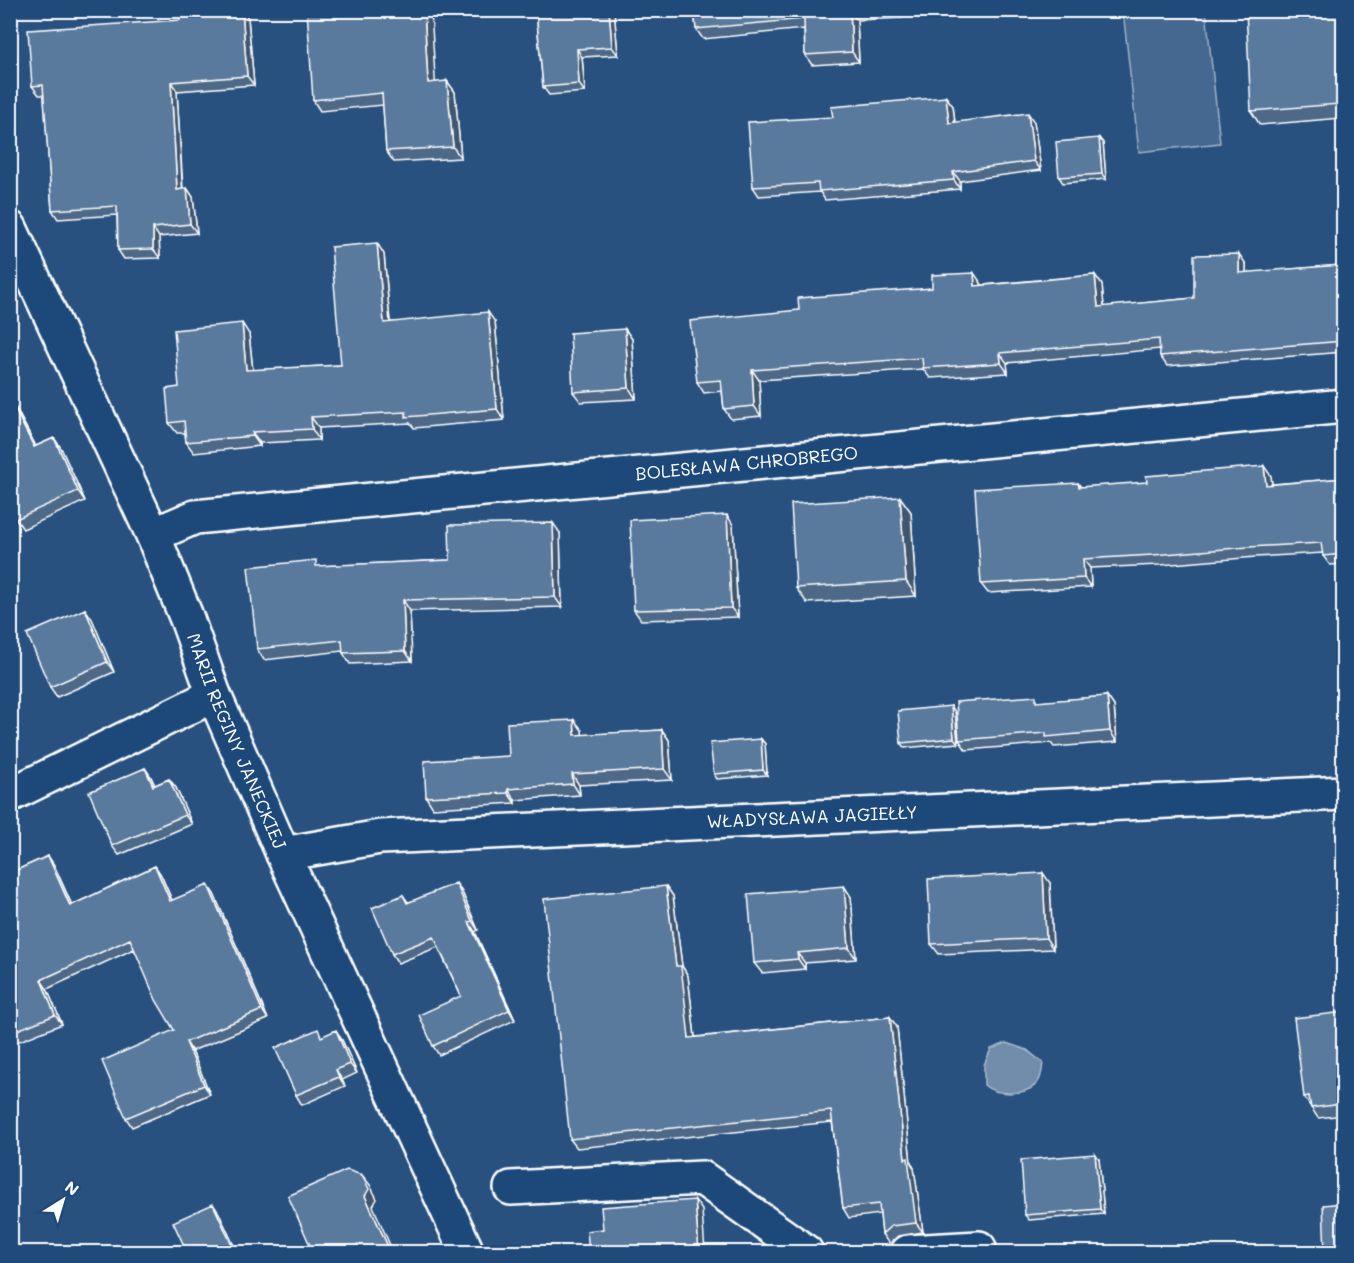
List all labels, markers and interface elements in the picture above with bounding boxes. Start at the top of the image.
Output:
street label: BOLESŁAWA CHROBREGO [634,440,859,485]
street label: MARII REGINY JANECKIEJ [182,630,292,853]
street label: WŁADYSŁAWA JAGIEŁŁY [706,799,918,833]
north arrow [33,1170,93,1230]
text: N [61,1176,84,1200]

